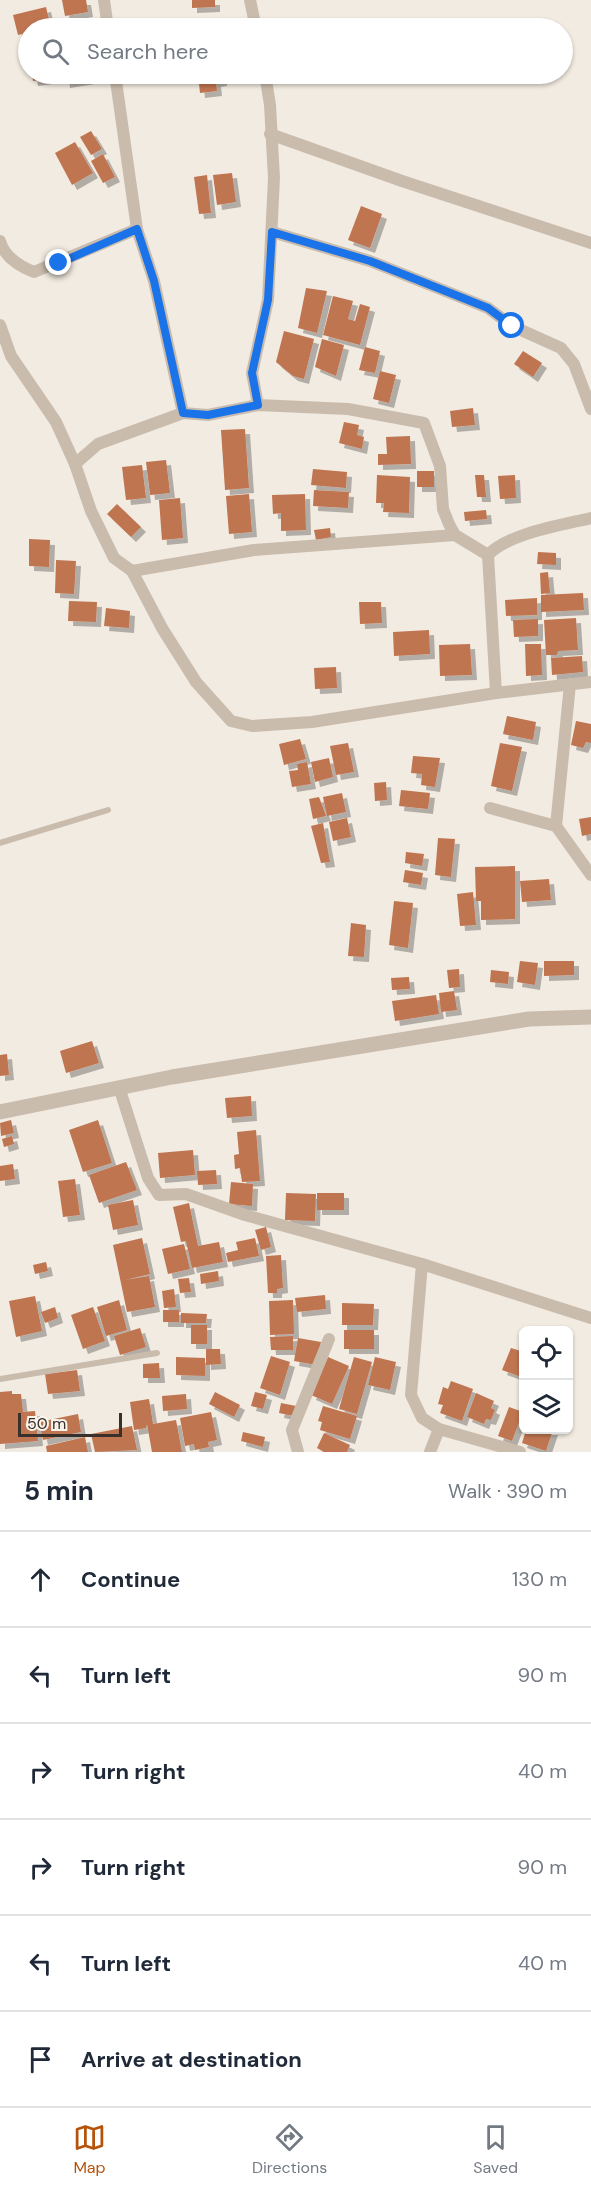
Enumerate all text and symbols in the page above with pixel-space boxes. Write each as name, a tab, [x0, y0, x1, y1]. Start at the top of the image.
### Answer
search box	[18, 18, 573, 84]
icon: search	[39, 35, 72, 68]
text: Search here	[87, 37, 208, 66]
route end	[45, 249, 71, 275]
route start	[498, 312, 524, 338]
map controls	[519, 1326, 573, 1434]
button: locate	[519, 1326, 573, 1380]
button: layers	[519, 1380, 573, 1434]
scale bar	[18, 1410, 122, 1438]
text: 50 m	[27, 1413, 66, 1434]
text: 5 min	[24, 1474, 94, 1508]
text: Walk · 390 m	[448, 1478, 567, 1504]
icon: ahead	[24, 1563, 57, 1596]
text: Continue	[81, 1565, 180, 1594]
text: 130 m	[512, 1566, 567, 1592]
icon: left	[24, 1659, 57, 1692]
text: Turn left	[81, 1661, 171, 1690]
text: 90 m	[518, 1662, 567, 1688]
icon: right	[24, 1755, 57, 1788]
text: Turn right	[81, 1757, 186, 1786]
text: 40 m	[518, 1758, 567, 1784]
icon: right	[24, 1851, 57, 1884]
text: Turn right	[81, 1853, 186, 1882]
text: 90 m	[518, 1854, 567, 1880]
icon: left	[24, 1947, 57, 1980]
text: Turn left	[81, 1949, 171, 1978]
text: 40 m	[518, 1950, 567, 1976]
icon: arrive	[24, 2043, 57, 2076]
text: Arrive at destination	[81, 2045, 302, 2074]
tab: Map	[73, 2121, 106, 2178]
tab: Directions	[252, 2121, 327, 2178]
tab: Saved	[473, 2121, 518, 2178]

